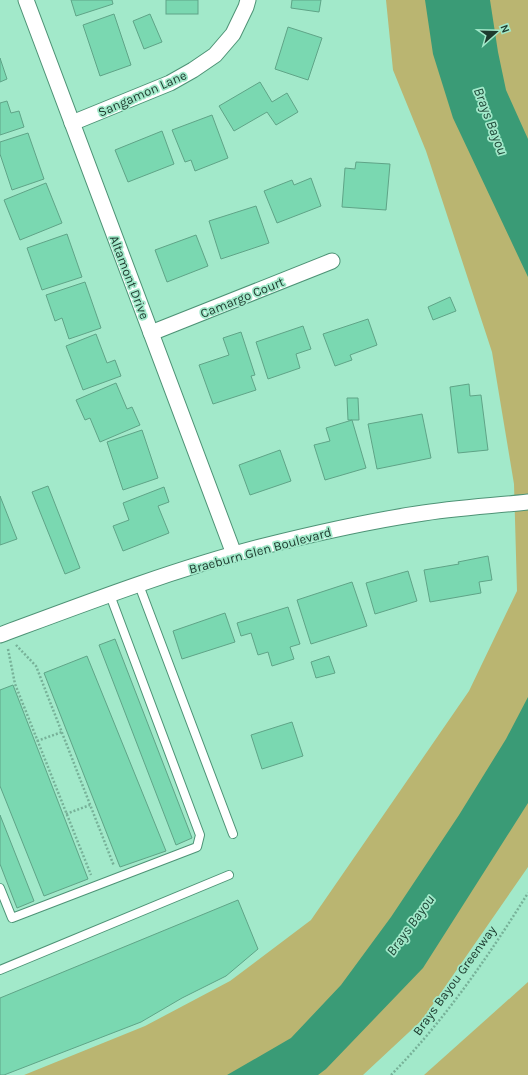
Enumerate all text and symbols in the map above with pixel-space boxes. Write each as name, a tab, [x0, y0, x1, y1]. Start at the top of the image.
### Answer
north arrow	[476, 12, 516, 52]
text: N	[497, 23, 512, 35]
street label: Sangamon Lane	[96, 67, 189, 120]
water label: Brays Bayou	[470, 85, 511, 157]
street label: Altamont Drive	[107, 233, 153, 322]
street label: Camargo Court	[198, 274, 286, 321]
street label: Braeburn Glen Boulevard	[187, 524, 333, 577]
water label: Brays Bayou	[383, 892, 438, 959]
street label: Brays Bayou Greenway	[409, 922, 499, 1038]

